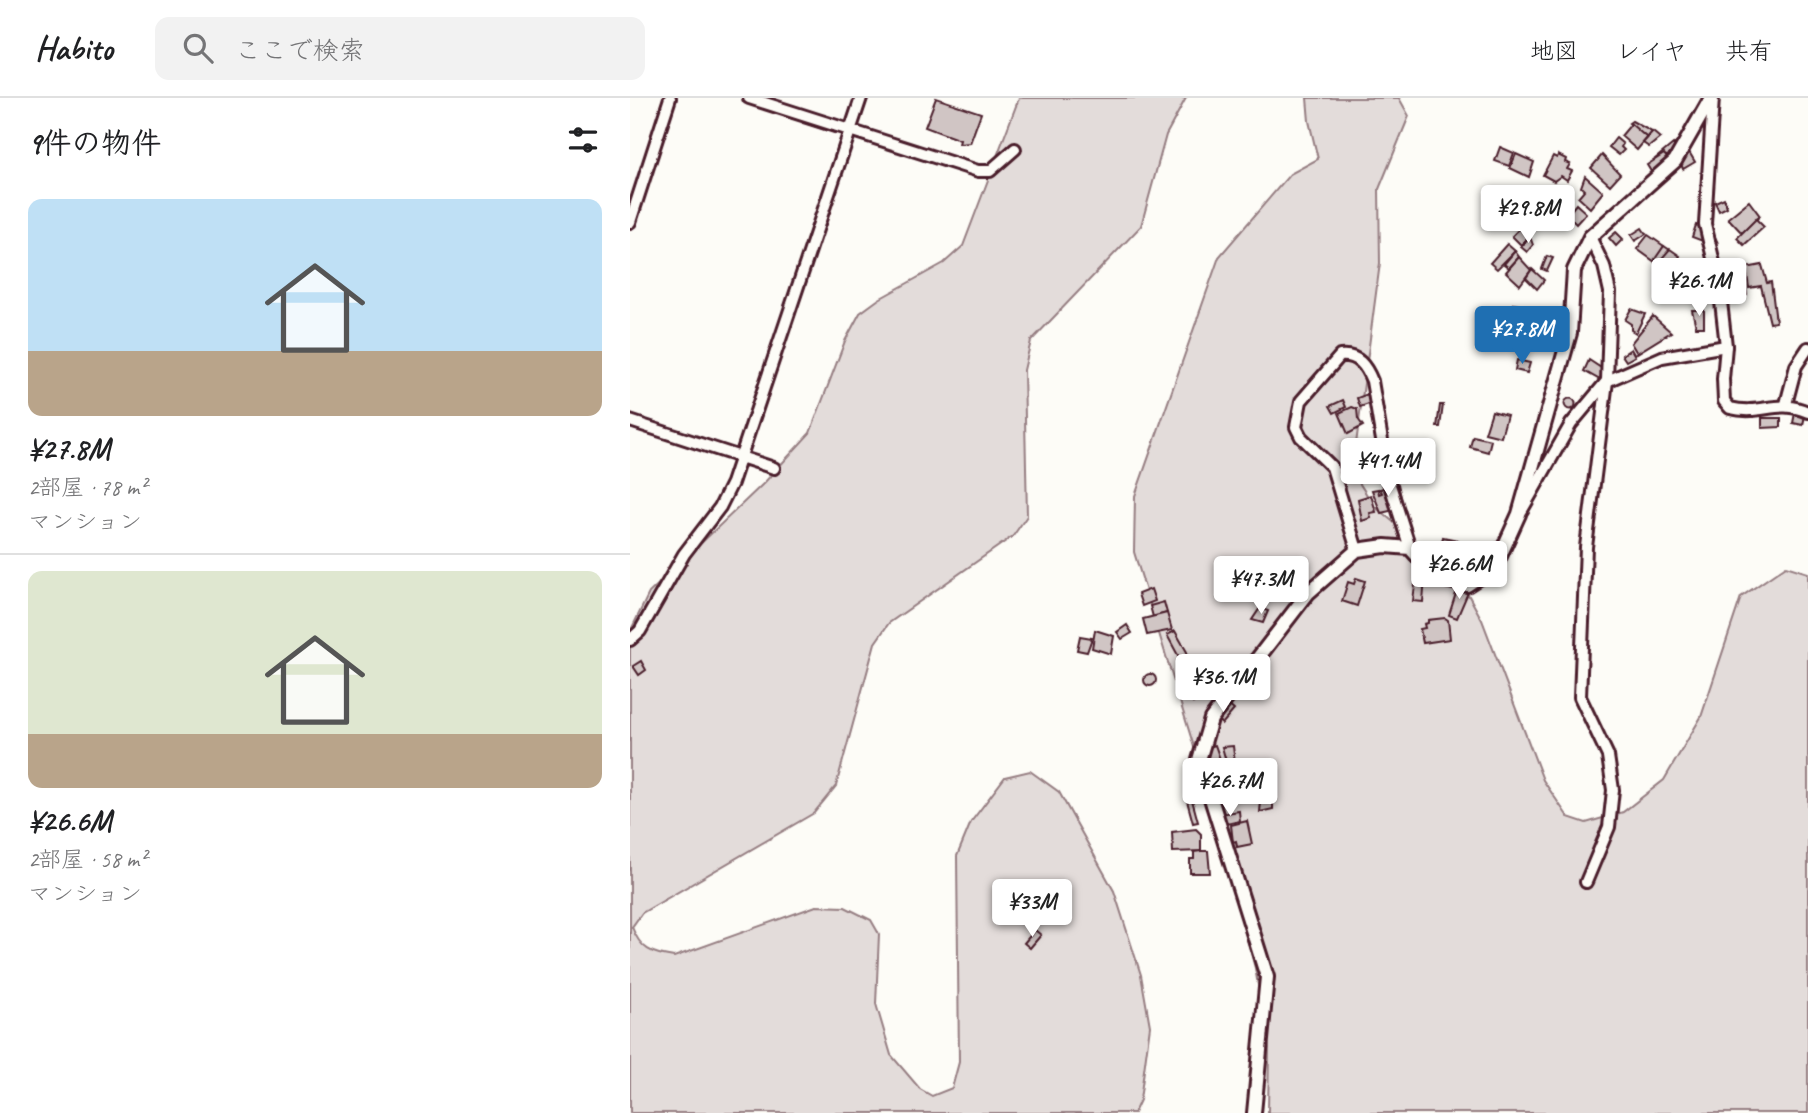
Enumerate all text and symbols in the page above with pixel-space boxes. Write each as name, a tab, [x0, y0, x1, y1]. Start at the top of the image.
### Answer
search box	[155, 17, 645, 80]
text: Habito	[35, 27, 113, 69]
icon: search	[179, 29, 217, 67]
text: ここで検索	[235, 34, 365, 67]
text: 地図	[1530, 36, 1578, 66]
text: レイヤ	[1616, 36, 1687, 66]
text: 共有	[1725, 36, 1773, 66]
icon: filters	[564, 121, 602, 159]
text: 9件の物件	[28, 124, 161, 162]
pin: ¥29.8M	[1471, 186, 1585, 245]
text: ¥29.8M	[1497, 193, 1559, 222]
icon: home	[252, 245, 378, 371]
pin: ¥26.1M	[1642, 258, 1756, 318]
text: ¥26.1M	[1667, 266, 1731, 295]
pin: ¥27.8M	[1465, 306, 1579, 366]
text: ¥27.8M	[1491, 314, 1553, 343]
text: ¥27.8M	[28, 430, 110, 468]
pin: ¥41.4M	[1331, 438, 1445, 498]
text: ¥41.4M	[1357, 446, 1419, 475]
text: 2部屋 · 78 m²	[28, 473, 146, 502]
text: マンション	[28, 507, 142, 536]
pin: ¥26.6M	[1402, 542, 1516, 601]
text: ¥26.6M	[1427, 549, 1491, 578]
pin: ¥47.3M	[1204, 556, 1318, 616]
text: ¥47.3M	[1230, 564, 1292, 593]
icon: home	[252, 617, 378, 743]
pin: ¥36.1M	[1166, 654, 1280, 714]
text: ¥36.1M	[1191, 662, 1255, 691]
pin: ¥26.7M	[1173, 758, 1287, 818]
text: ¥26.7M	[1198, 766, 1262, 795]
text: ¥26.6M	[28, 802, 111, 840]
text: 2部屋 · 58 m²	[28, 845, 146, 874]
text: マンション	[28, 879, 142, 908]
pin: ¥33M	[991, 880, 1073, 939]
text: ¥33M	[1008, 887, 1056, 916]

